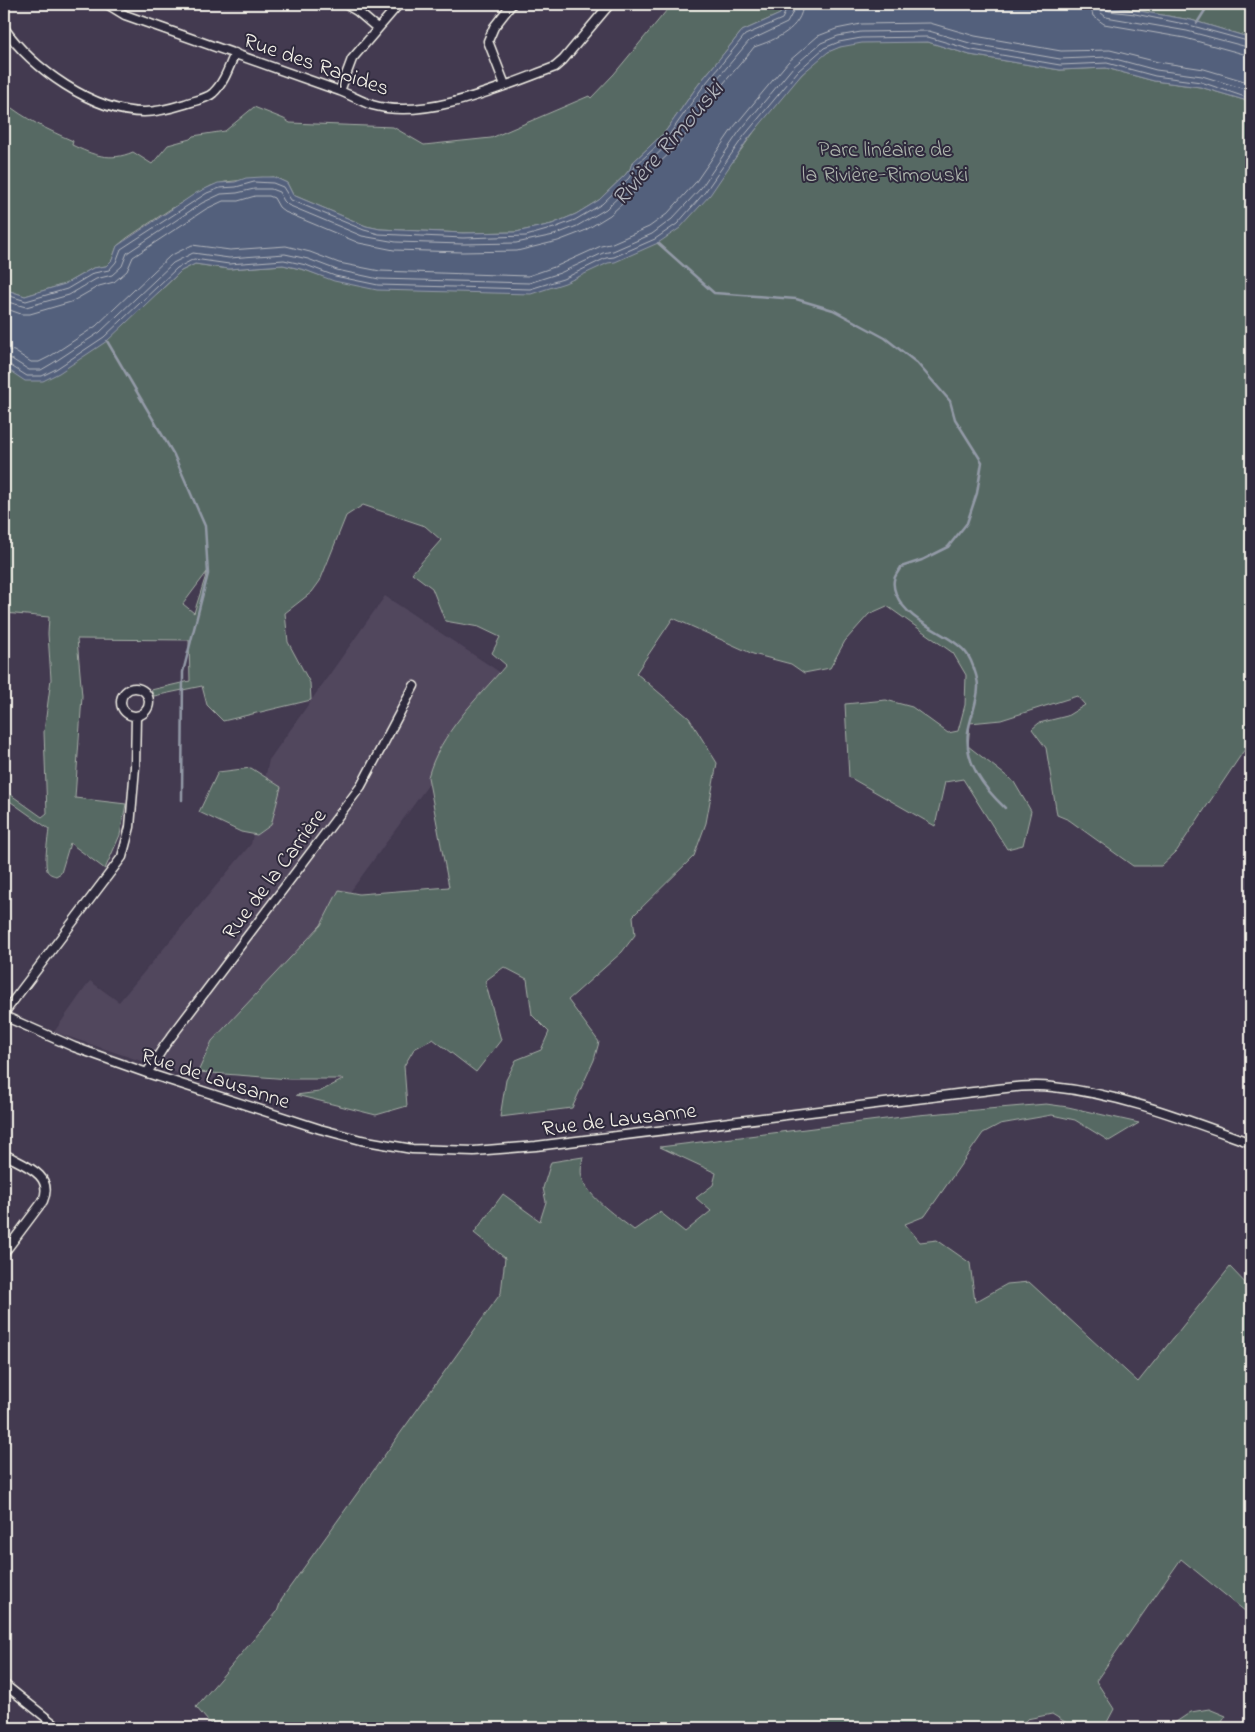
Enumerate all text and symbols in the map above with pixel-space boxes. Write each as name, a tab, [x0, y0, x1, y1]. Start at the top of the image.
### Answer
street label: Rue des Rapides	[239, 26, 393, 106]
water label: Rivière Rimouski	[605, 72, 735, 215]
park label: Parc linéaire de la Rivière-Rimouski	[802, 135, 968, 192]
street label: Rue de la Carrière	[215, 802, 335, 947]
street label: Rue de Lausanne	[136, 1041, 294, 1119]
street label: Rue de Lausanne	[541, 1096, 698, 1146]

